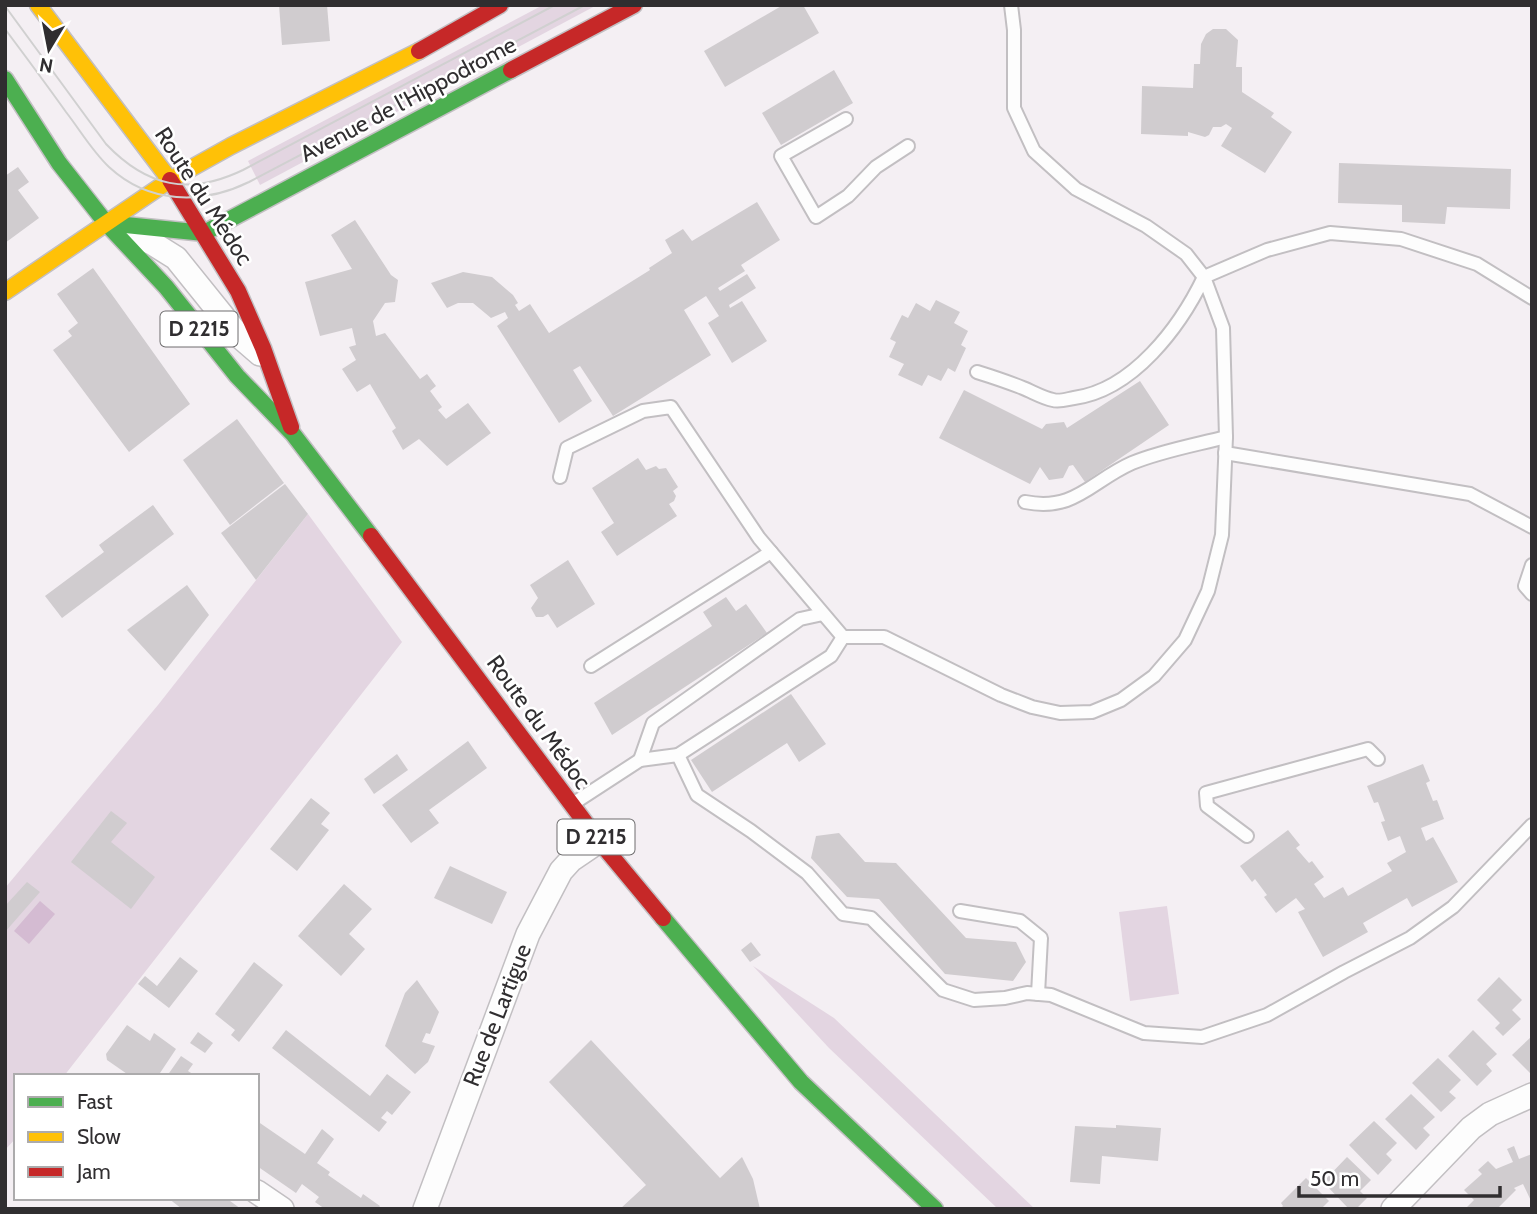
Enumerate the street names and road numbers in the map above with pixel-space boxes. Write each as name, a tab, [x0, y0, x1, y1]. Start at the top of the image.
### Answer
street label: Avenue de l'Hippodrome	[295, 30, 521, 168]
street label: Route du Médoc	[149, 122, 259, 270]
road number: D 2215	[160, 312, 238, 346]
street label: Route du Médoc	[481, 650, 597, 794]
road number: D 2215	[558, 820, 634, 854]
street label: Rue de Lartigue	[457, 940, 537, 1090]

